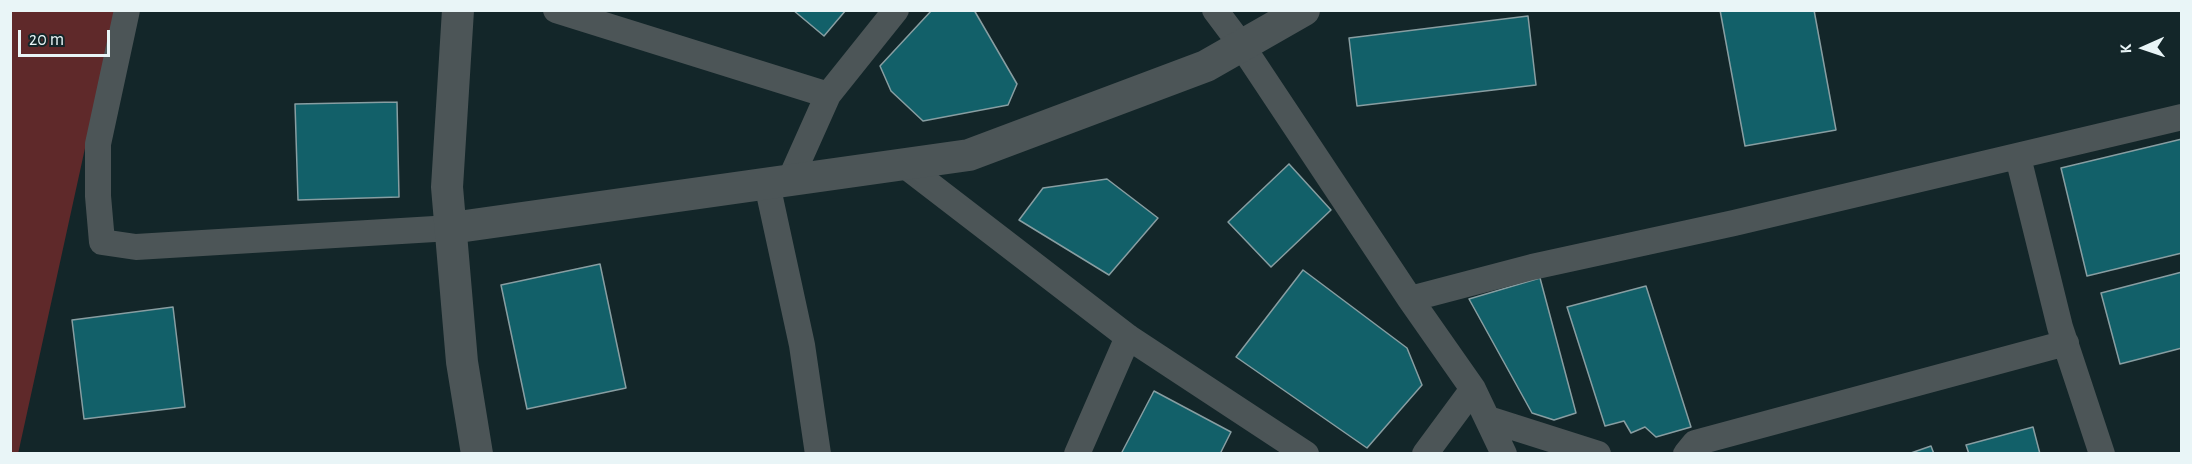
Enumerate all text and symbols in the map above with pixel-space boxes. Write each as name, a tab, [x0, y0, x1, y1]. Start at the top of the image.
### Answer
scale bar	[21, 18, 112, 56]
north arrow	[2114, 18, 2174, 78]
text: 20 m	[29, 31, 64, 49]
text: K	[2118, 44, 2134, 54]

